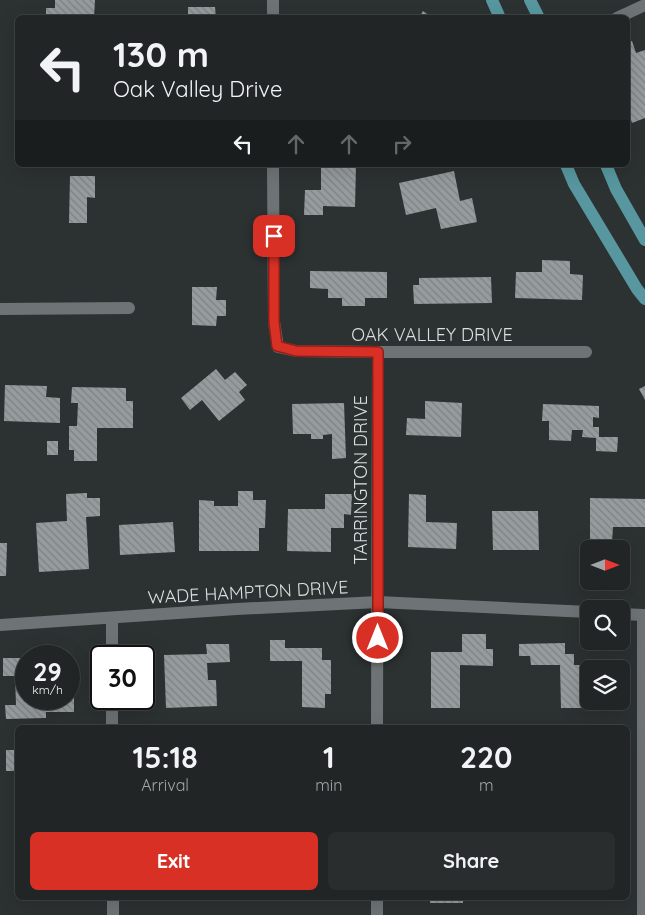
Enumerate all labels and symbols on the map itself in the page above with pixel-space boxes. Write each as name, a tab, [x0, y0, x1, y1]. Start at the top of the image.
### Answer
pin	[253, 215, 295, 257]
street label: OAK VALLEY DRIVE	[351, 323, 513, 346]
street label: TARRINGTON DRIVE	[349, 395, 372, 565]
north arrow	[580, 540, 630, 590]
street label: WADE HAMPTON DRIVE	[147, 575, 349, 609]
position arrow	[351, 611, 403, 663]
speed limit sign: 30	[90, 645, 155, 710]

